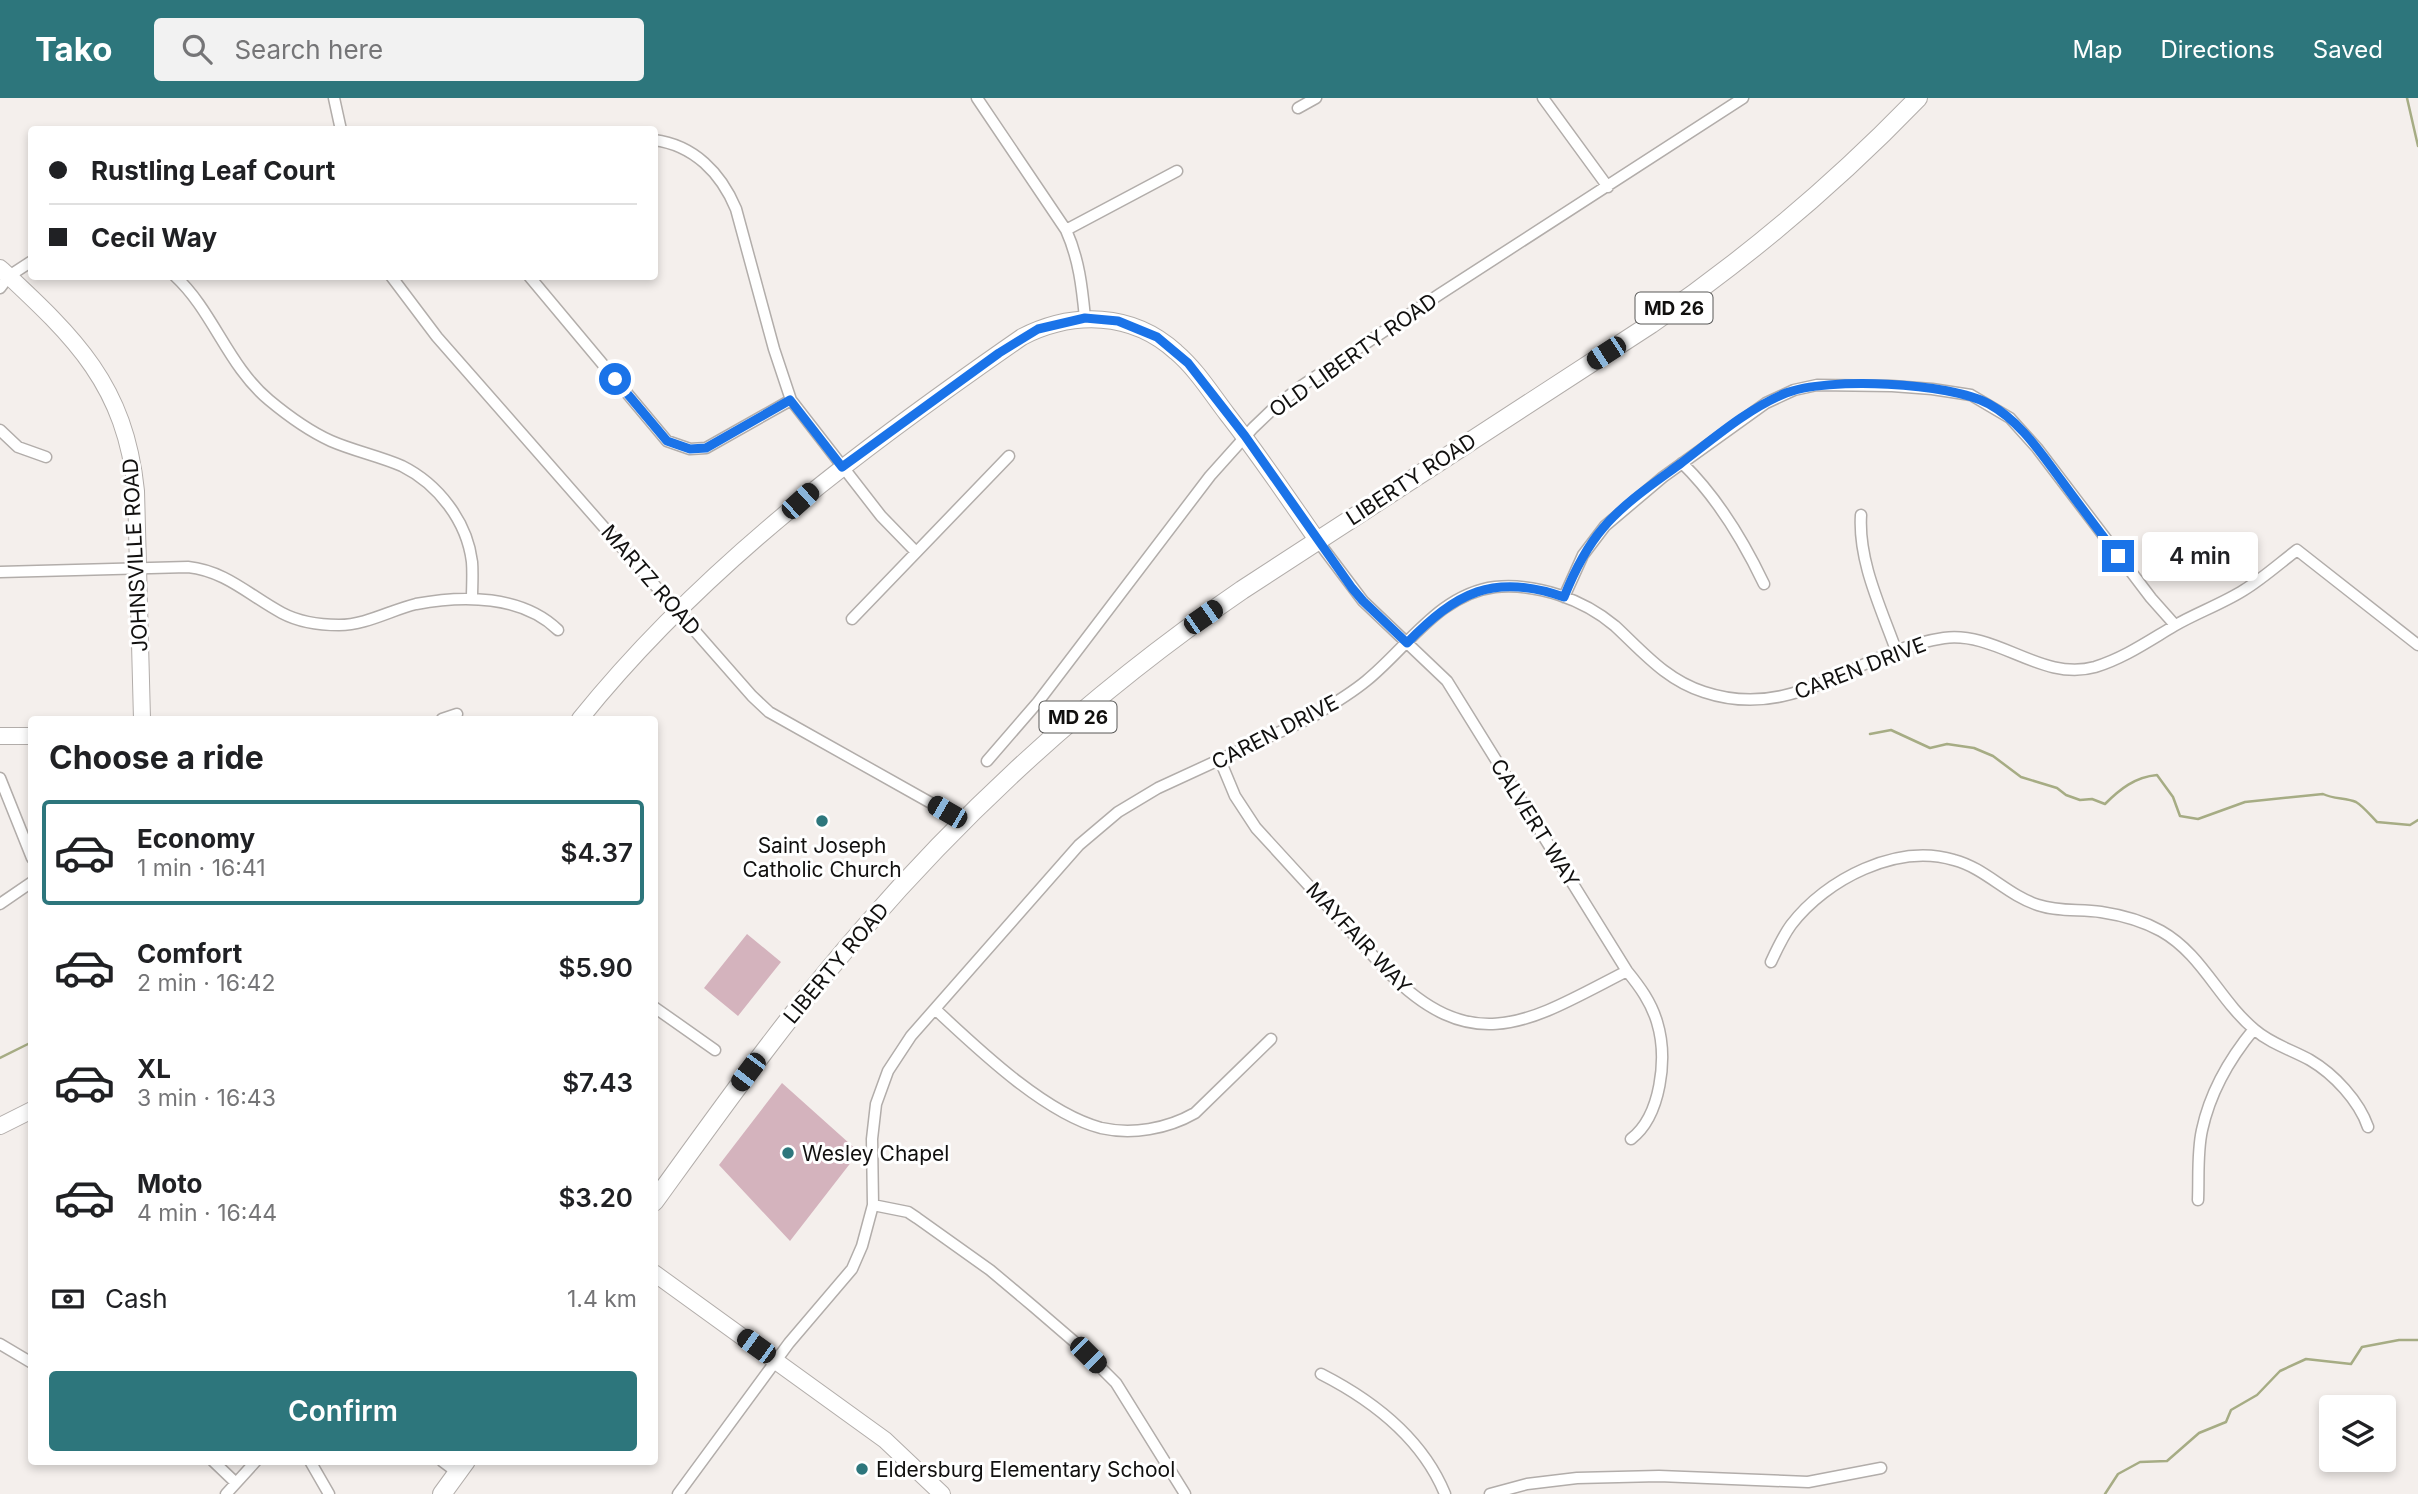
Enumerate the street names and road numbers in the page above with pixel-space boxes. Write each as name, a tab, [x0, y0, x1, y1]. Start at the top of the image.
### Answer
street label: OLD LIBERTY ROAD	[1264, 288, 1442, 422]
road number: MD 26	[1636, 292, 1712, 324]
street label: LIBERTY ROAD	[1341, 428, 1481, 530]
street label: JOHNSVILLE ROAD	[117, 458, 153, 652]
street label: MARTZ ROAD	[596, 520, 706, 640]
street label: CAREN DRIVE	[1791, 631, 1929, 705]
street label: CAREN DRIVE	[1208, 689, 1342, 775]
road number: MD 26	[1040, 702, 1116, 732]
street label: CALVERT WAY	[1486, 754, 1584, 892]
street label: MAYFAIR WAY	[1301, 877, 1417, 999]
street label: LIBERTY ROAD	[778, 898, 894, 1028]

